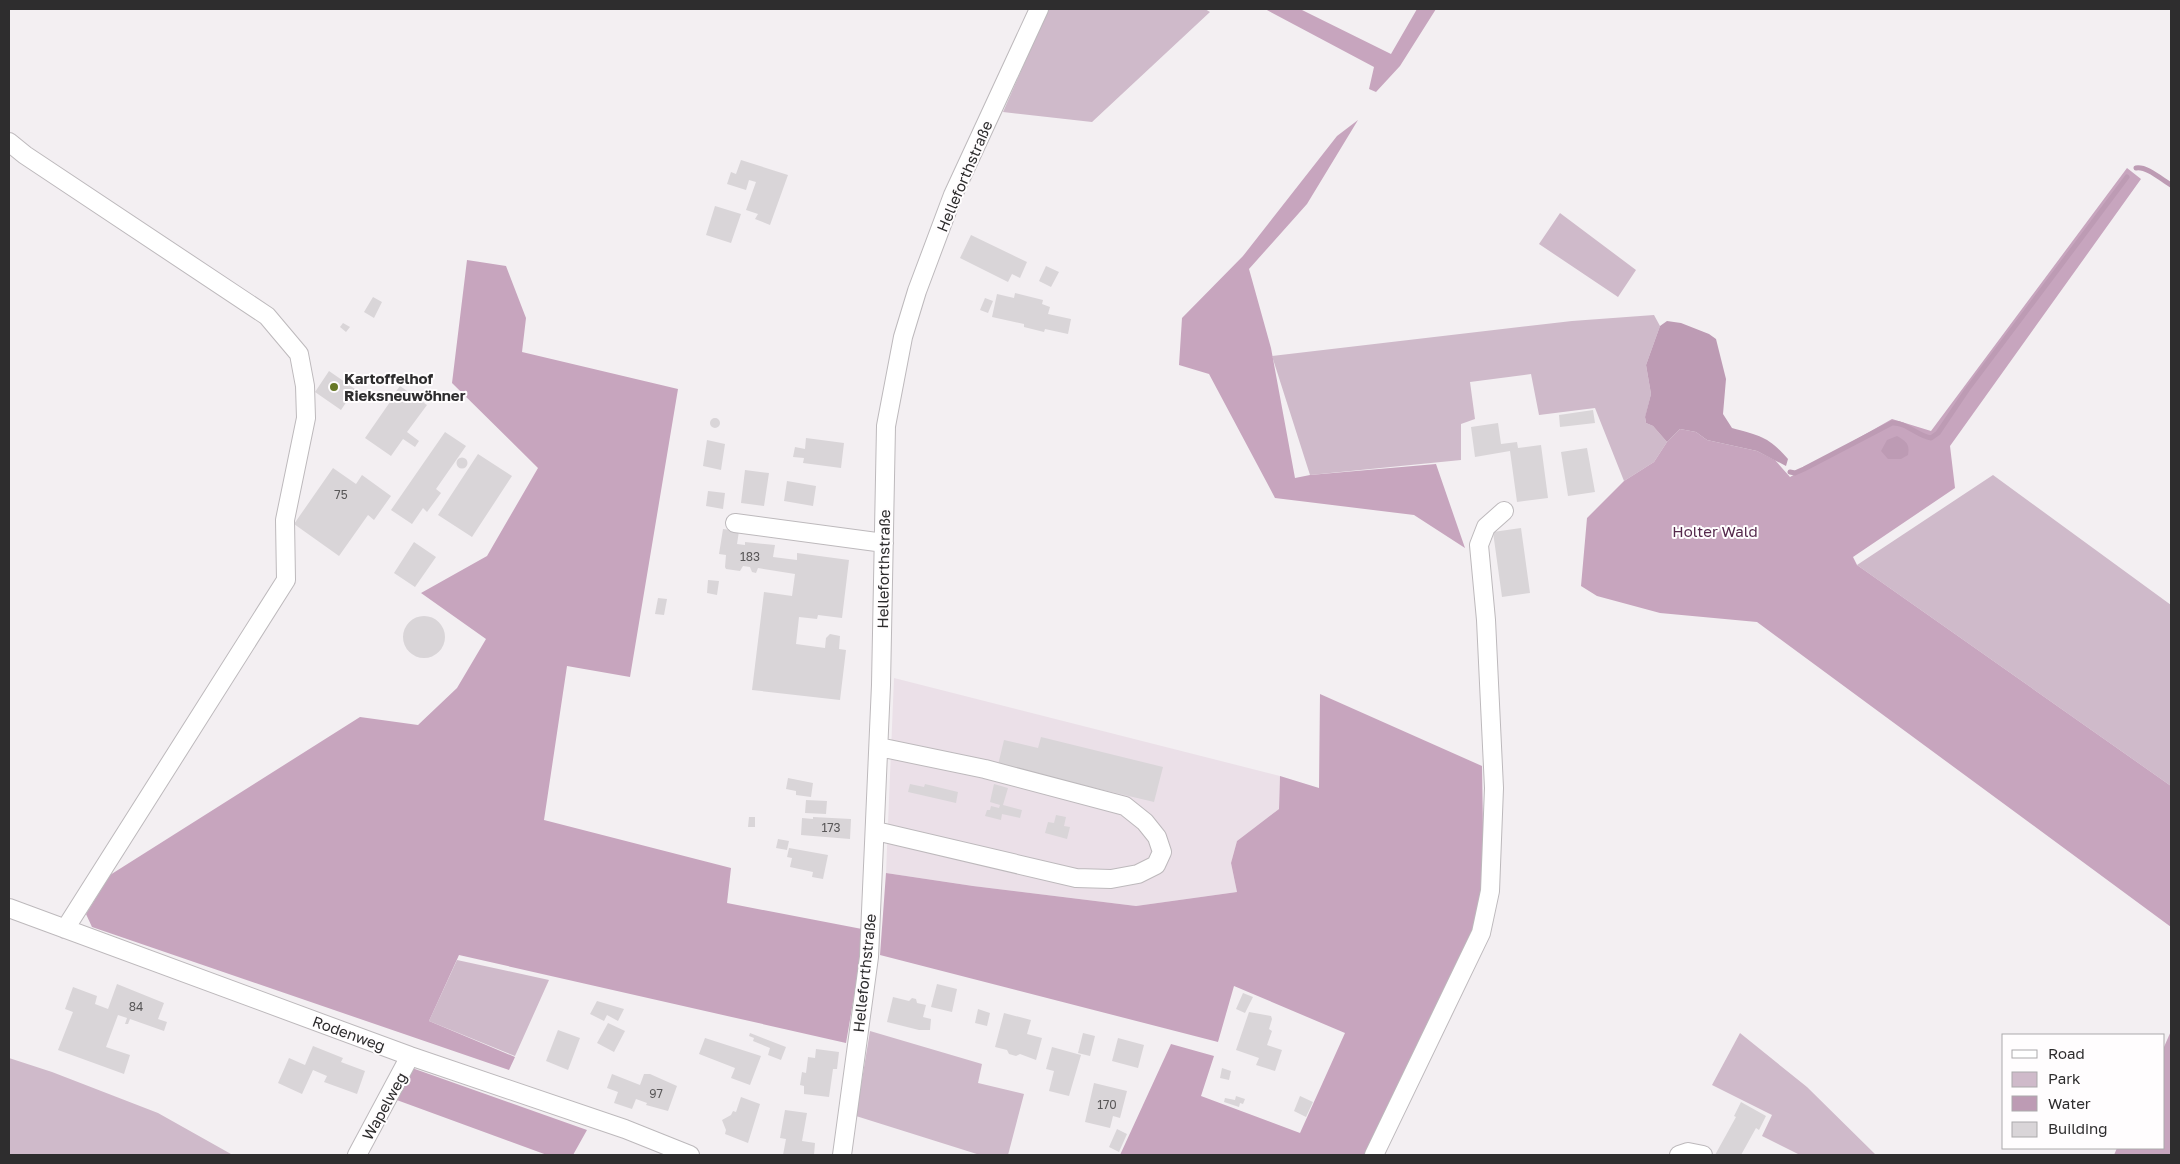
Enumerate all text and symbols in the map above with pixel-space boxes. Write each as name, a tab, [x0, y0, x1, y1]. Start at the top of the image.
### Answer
street label: Helleforthstraße	[932, 117, 996, 234]
place label: Kartoffelhof Rieksneuwöhner	[344, 369, 466, 404]
marker: Kartoffelhof Rieksneuwöhner	[328, 381, 340, 393]
house number: 75	[334, 487, 348, 502]
street label: Helleforthstraße	[873, 509, 893, 629]
park label: Holter Wald	[1672, 522, 1758, 540]
house number: 183	[740, 549, 760, 564]
house number: 173	[821, 820, 841, 835]
street label: Helleforthstraße	[849, 912, 879, 1033]
house number: 84	[129, 999, 143, 1014]
street label: Rodenweg	[310, 1012, 388, 1054]
legend	[2002, 1034, 2165, 1149]
text: Road	[2048, 1044, 2085, 1062]
street label: Wapelweg	[358, 1069, 410, 1143]
text: Park	[2048, 1069, 2081, 1087]
house number: 97	[649, 1086, 663, 1101]
text: Water	[2048, 1094, 2091, 1112]
house number: 170	[1097, 1097, 1117, 1112]
text: Building	[2048, 1119, 2108, 1137]

